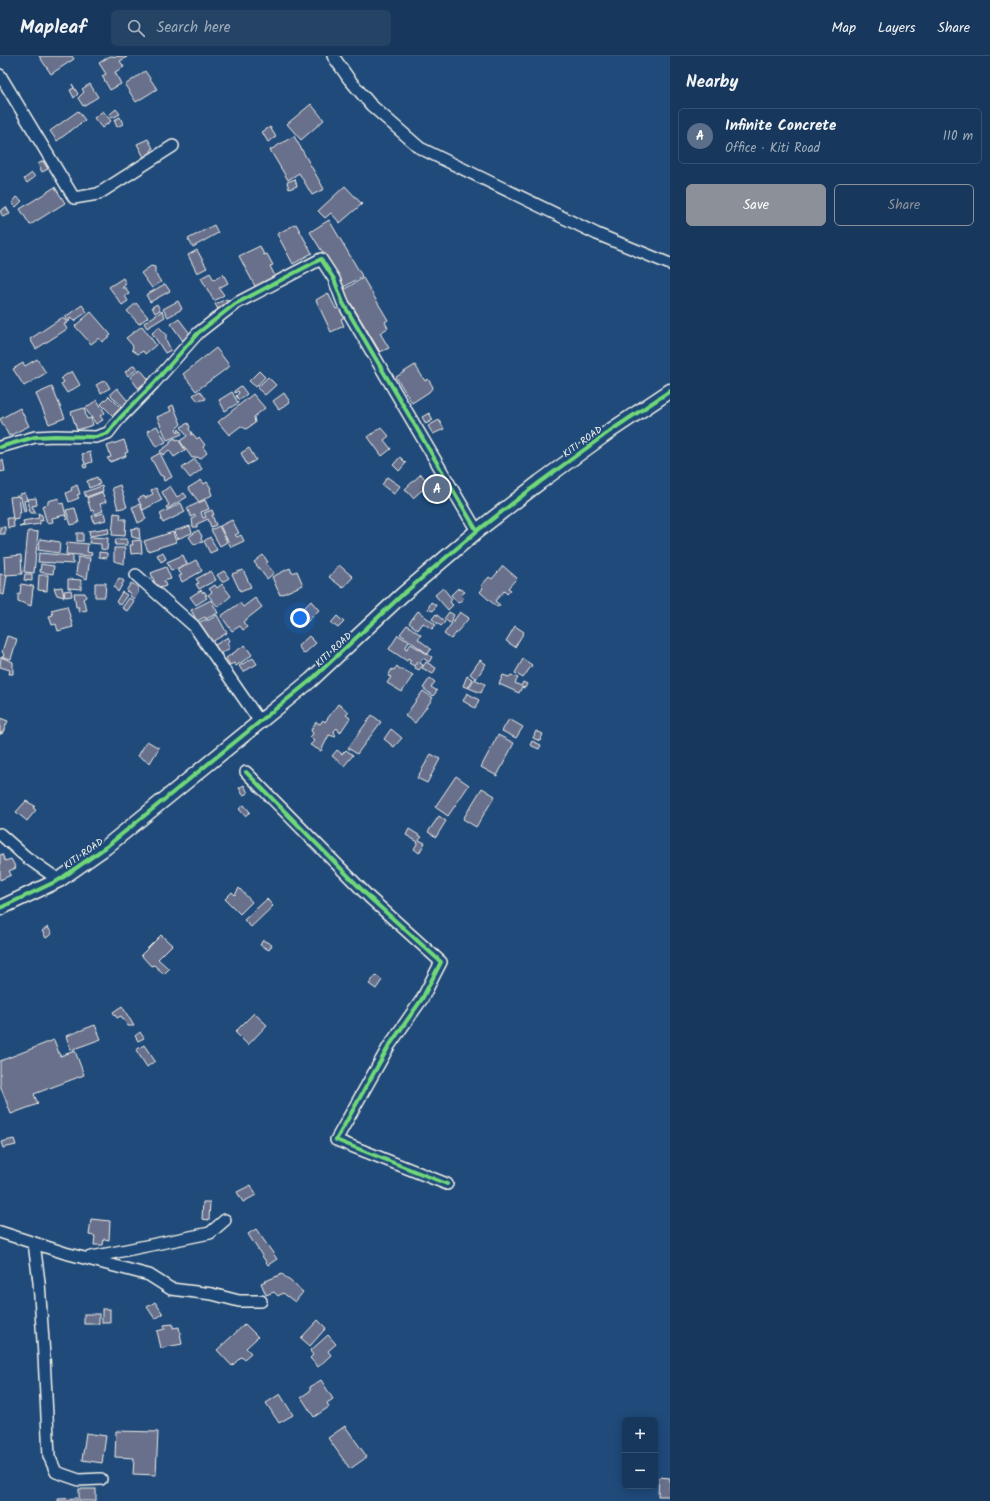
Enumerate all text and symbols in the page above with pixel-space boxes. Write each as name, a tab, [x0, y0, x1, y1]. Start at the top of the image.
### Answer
search box	[111, 10, 391, 46]
text: Mapleaf	[20, 13, 87, 43]
text: Search here	[157, 16, 231, 40]
icon: search	[125, 17, 147, 39]
text: Map	[832, 17, 856, 39]
text: Layers	[878, 17, 916, 39]
text: Share	[938, 17, 970, 39]
text: Nearby	[686, 69, 738, 96]
text: Infinite Concrete	[725, 114, 836, 138]
text: A	[696, 126, 704, 147]
text: 110 m	[943, 126, 973, 147]
text: Office · Kiti Road	[725, 138, 820, 159]
button: Save	[686, 184, 826, 226]
button: Share	[834, 184, 974, 226]
street label: KITI ROAD	[559, 422, 606, 462]
pin: A	[424, 474, 450, 504]
your location	[290, 608, 310, 628]
street label: KITI ROAD	[311, 628, 356, 671]
street label: KITI ROAD	[60, 834, 107, 874]
map controls	[622, 1417, 658, 1489]
button: +	[622, 1417, 658, 1453]
button: −	[622, 1453, 658, 1489]

